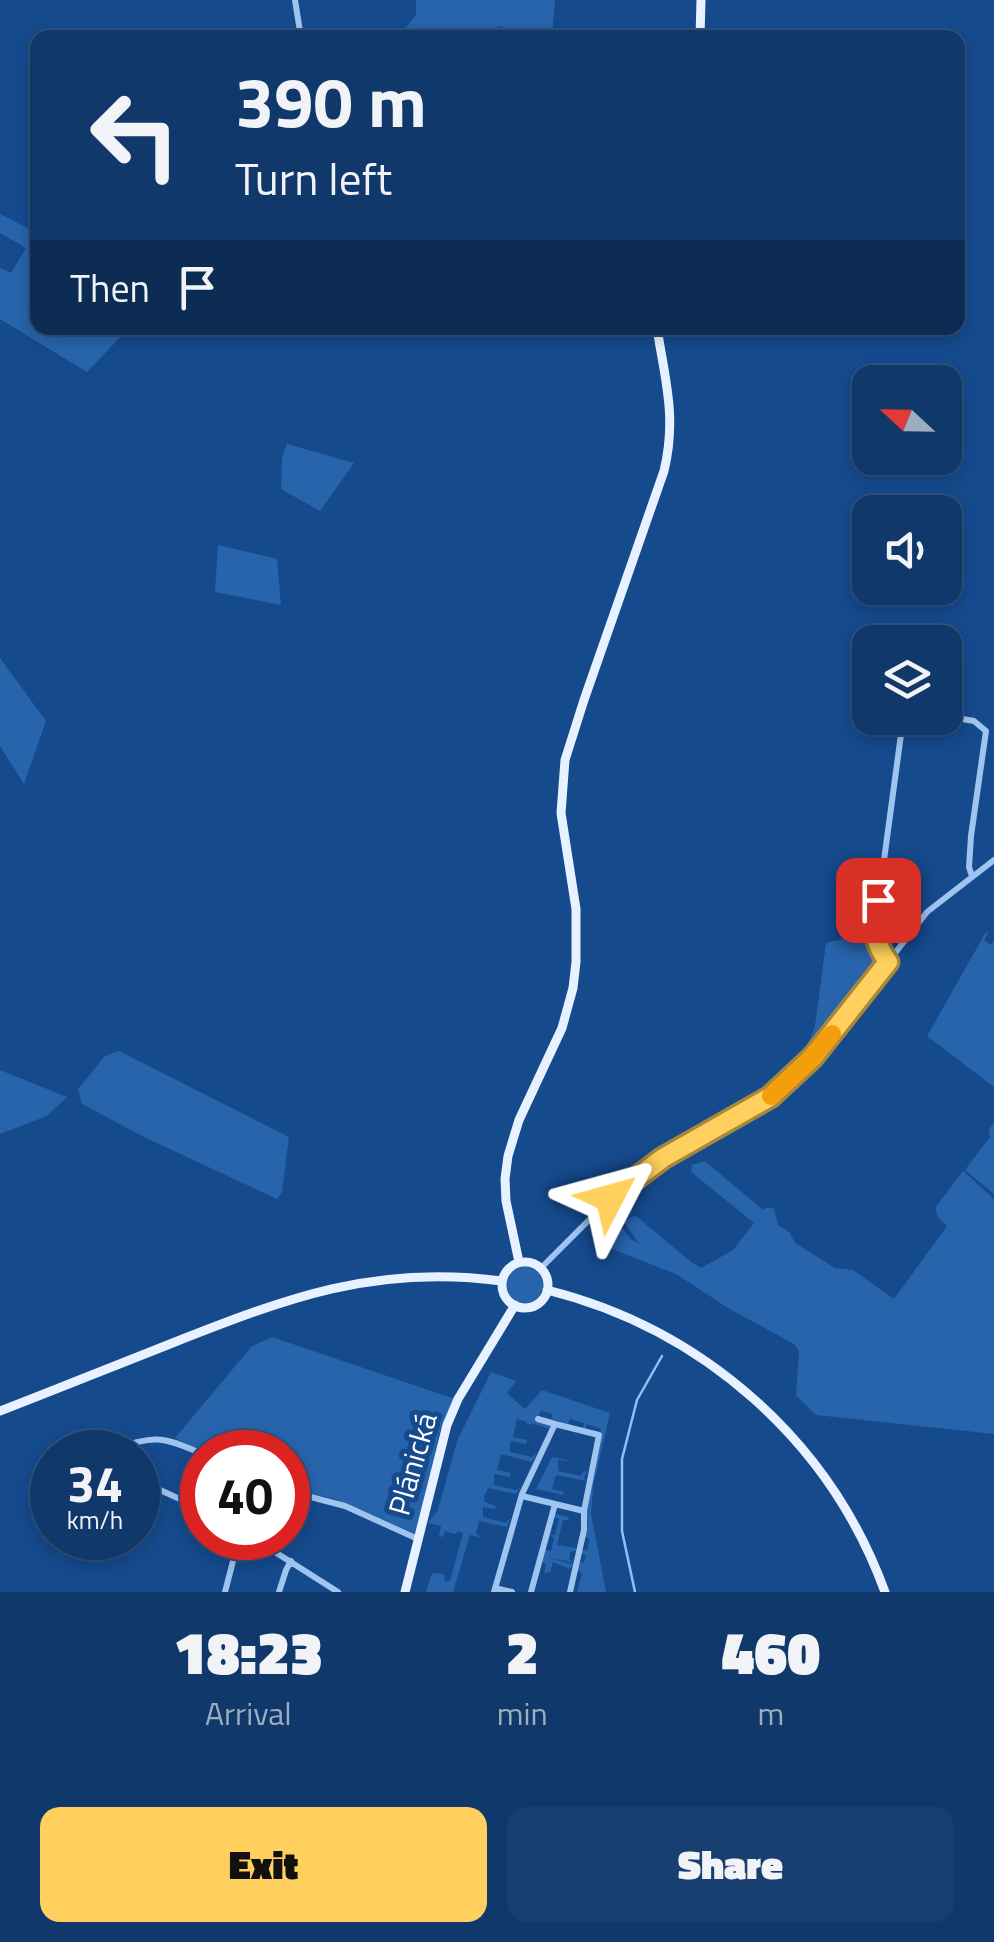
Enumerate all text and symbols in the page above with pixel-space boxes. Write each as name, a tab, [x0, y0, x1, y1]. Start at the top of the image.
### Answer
text: 390 m	[235, 48, 427, 154]
icon: left	[70, 70, 200, 200]
text: Turn left	[235, 144, 392, 212]
text: Then	[70, 259, 150, 317]
icon: arrive	[170, 260, 225, 315]
north arrow	[852, 365, 962, 475]
map controls	[852, 365, 962, 735]
button: sound	[852, 495, 962, 605]
button: layers	[852, 625, 962, 735]
pin	[836, 858, 921, 943]
icon: arrive	[851, 873, 906, 928]
position arrow	[558, 1146, 662, 1250]
street label: Plánická	[375, 1407, 449, 1520]
speed limit sign: 40	[180, 1430, 310, 1560]
text: 34	[67, 1445, 123, 1521]
text: km/h	[67, 1501, 123, 1539]
text: 18:23	[174, 1606, 323, 1697]
text: 2	[506, 1606, 539, 1697]
text: 460	[721, 1606, 820, 1697]
text: Arrival	[205, 1689, 292, 1737]
text: min	[497, 1689, 548, 1737]
text: m	[757, 1689, 784, 1737]
button: Exit	[40, 1807, 487, 1922]
button: Share	[507, 1807, 954, 1922]

